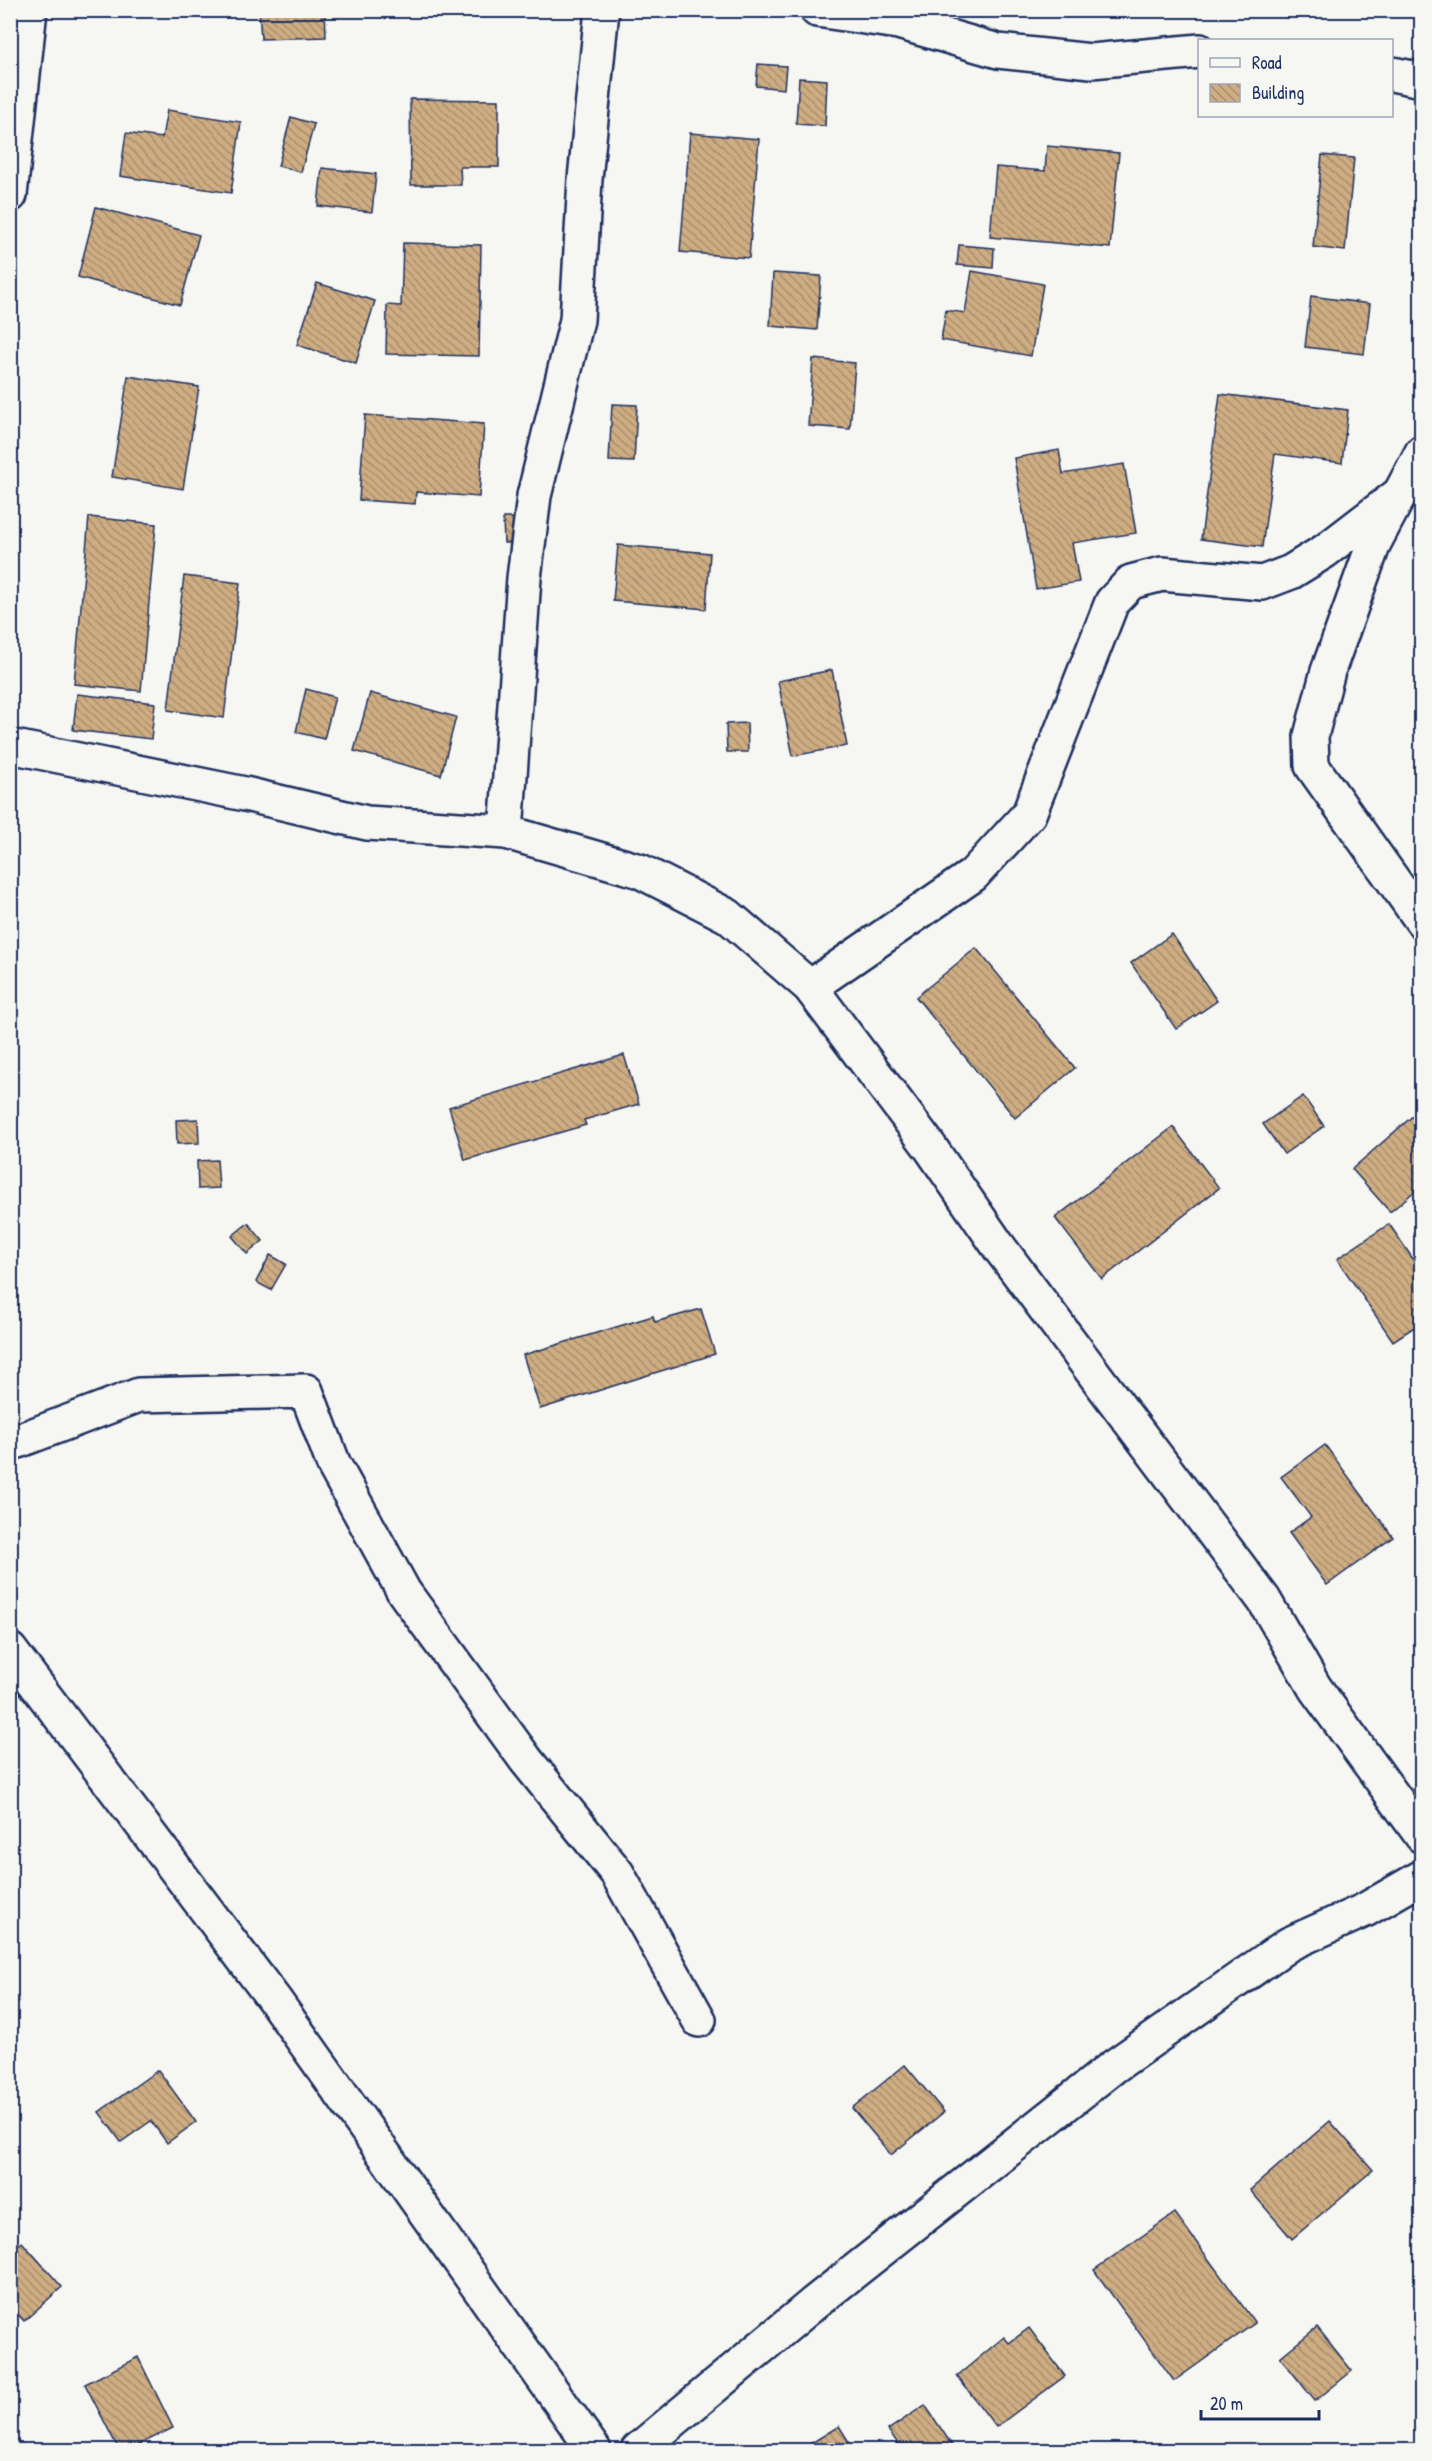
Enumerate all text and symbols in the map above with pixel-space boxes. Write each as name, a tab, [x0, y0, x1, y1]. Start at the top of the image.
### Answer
legend	[1198, 39, 1393, 117]
text: Road	[1252, 50, 1282, 75]
text: Building	[1252, 80, 1304, 105]
scale bar	[1201, 2383, 1320, 2421]
text: 20 m	[1210, 2391, 1243, 2416]

